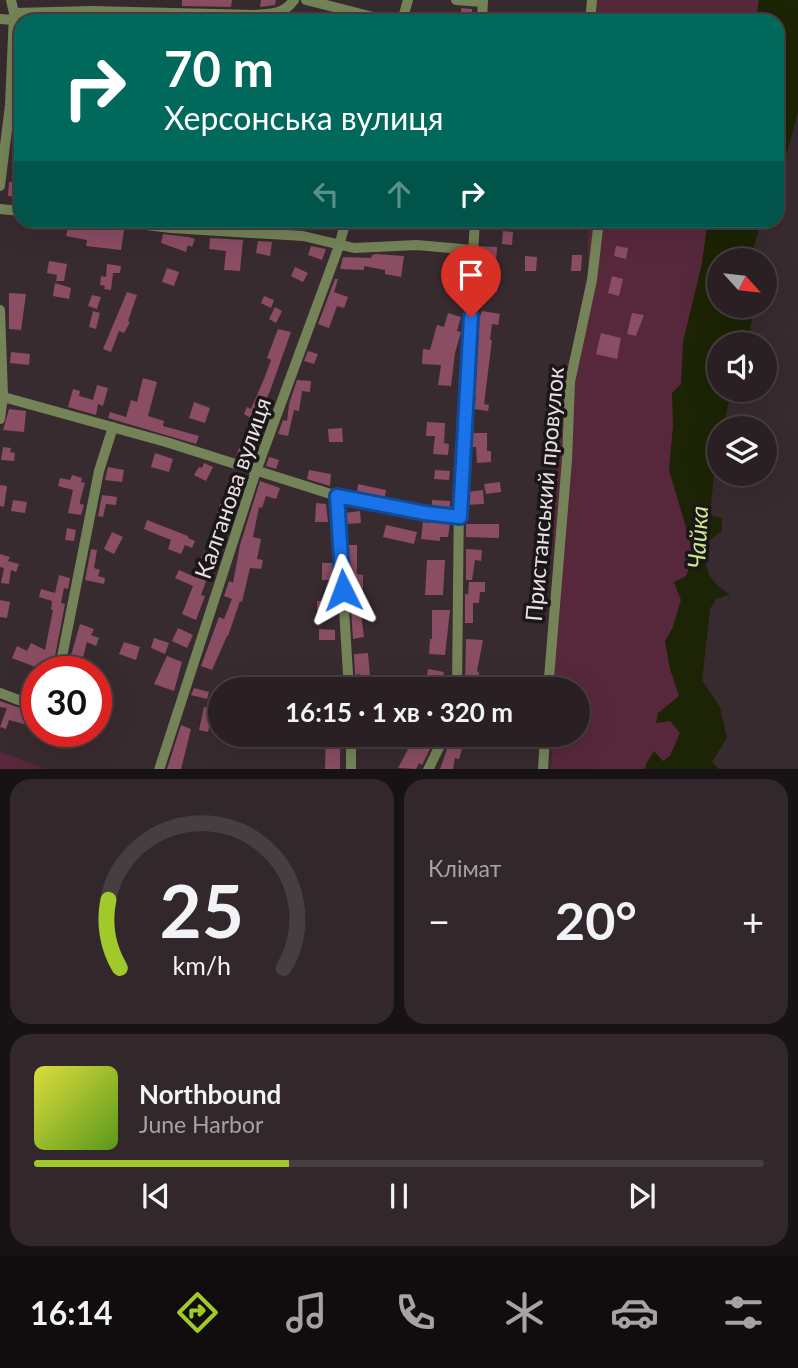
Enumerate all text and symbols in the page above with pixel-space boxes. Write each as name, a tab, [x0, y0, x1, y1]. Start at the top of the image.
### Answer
text: 70 m	[164, 39, 274, 97]
icon: right	[49, 42, 140, 133]
text: Херсонська вулиця	[164, 98, 443, 137]
icon: left	[307, 175, 345, 213]
icon: ahead	[380, 175, 418, 213]
icon: right	[453, 175, 491, 213]
pin	[441, 245, 501, 317]
north arrow	[707, 248, 777, 318]
map controls	[707, 248, 777, 486]
icon: arrive	[452, 256, 490, 294]
button: sound	[707, 332, 777, 402]
street label: Пристанський провулок	[519, 366, 569, 622]
street label: Калганова вулиця	[188, 394, 276, 582]
button: layers	[707, 416, 777, 486]
water label: Чайка	[681, 505, 713, 569]
position arrow	[306, 553, 380, 627]
speed limit sign: 30	[21, 656, 112, 747]
text: 16:15 · 1 хв · 320 m	[285, 696, 513, 728]
text: Клімат	[428, 854, 501, 882]
text: 25	[160, 866, 244, 954]
text: 20°	[555, 889, 637, 951]
text: −	[428, 898, 450, 944]
text: +	[742, 898, 764, 944]
text: km/h	[173, 949, 231, 979]
text: Northbound	[139, 1078, 281, 1110]
text: June Harbor	[139, 1110, 263, 1138]
icon: previous	[137, 1177, 175, 1215]
icon: pause	[380, 1177, 418, 1215]
icon: next	[623, 1177, 661, 1215]
icon: directions	[173, 1288, 222, 1337]
icon: music	[282, 1288, 331, 1337]
icon: phone	[391, 1288, 440, 1337]
icon: climate	[500, 1288, 549, 1337]
icon: car	[610, 1288, 659, 1337]
icon: filters	[719, 1288, 768, 1337]
text: 16:14	[30, 1293, 113, 1332]

